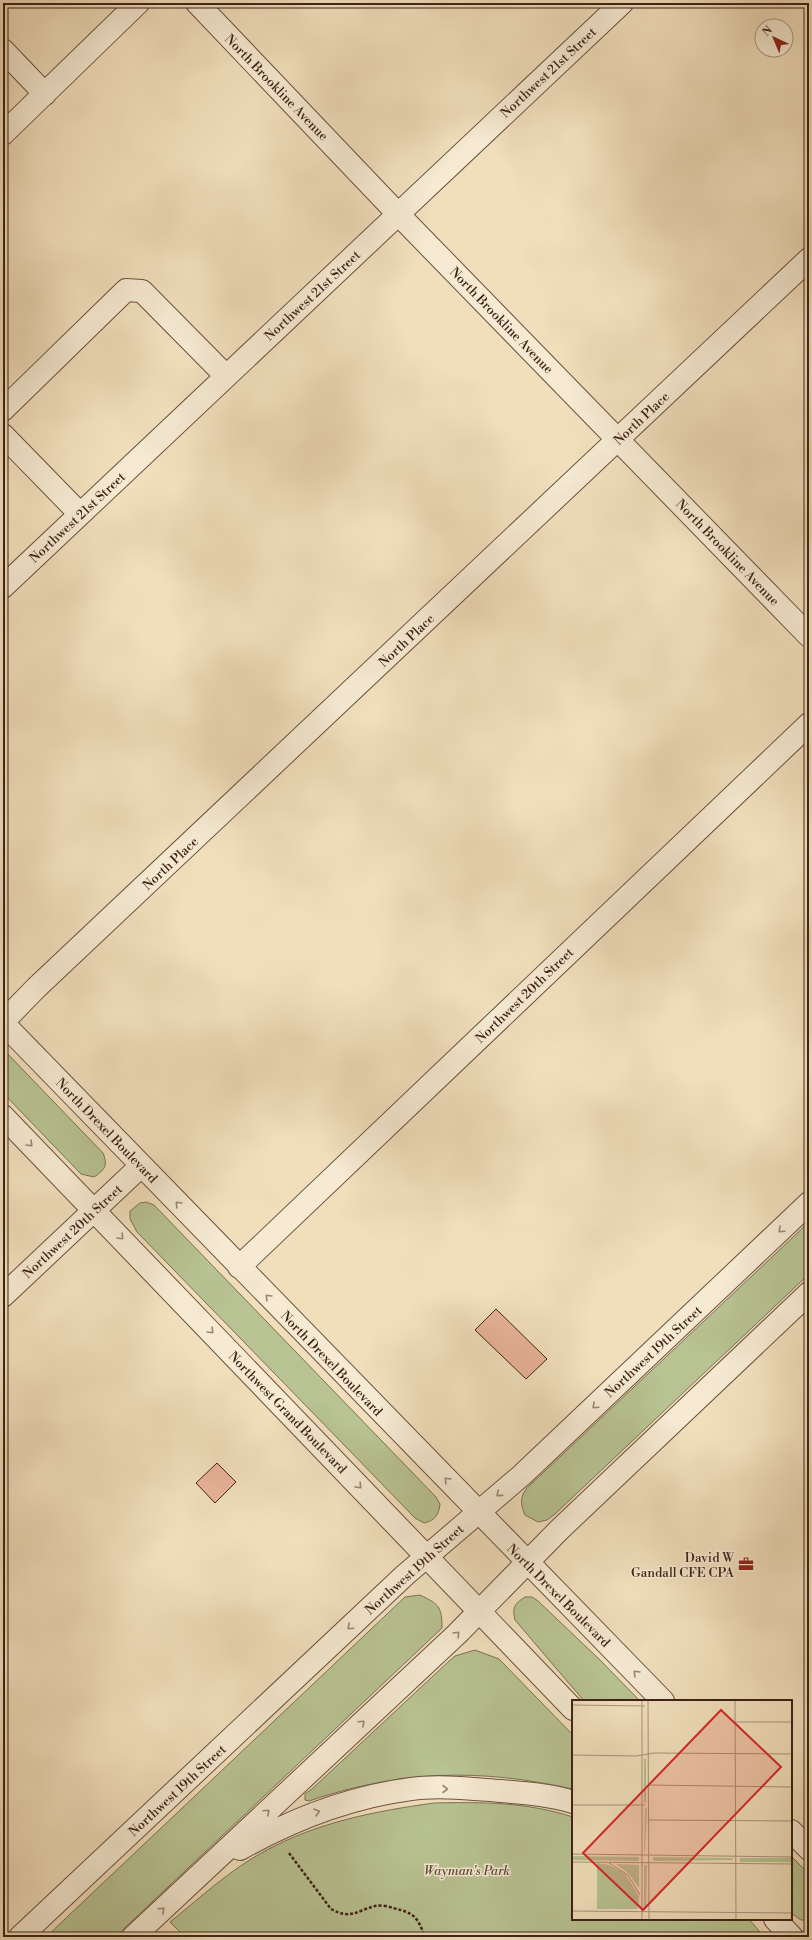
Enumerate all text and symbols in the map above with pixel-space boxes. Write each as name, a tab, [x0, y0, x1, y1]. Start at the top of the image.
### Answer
north arrow	[754, 18, 794, 58]
text: N	[760, 23, 776, 40]
street label: Northwest 21st Street	[497, 24, 600, 121]
street label: North Brookline Avenue	[221, 31, 332, 145]
street label: Northwest 21st Street	[261, 247, 364, 344]
street label: North Brookline Avenue	[446, 264, 557, 378]
street label: North Place	[610, 389, 673, 449]
street label: Northwest 21st Street	[26, 469, 129, 566]
street label: North Brookline Avenue	[672, 496, 783, 610]
street label: North Place	[375, 611, 438, 671]
street label: North Place	[139, 834, 202, 894]
street label: Northwest 20th Street	[472, 944, 577, 1047]
street label: North Drexel Boulevard	[52, 1075, 161, 1187]
one-way arrow	[25, 1139, 33, 1147]
street label: Northwest 20th Street	[20, 1181, 126, 1282]
one-way arrow	[175, 1201, 183, 1209]
one-way arrow	[778, 1225, 786, 1233]
one-way arrow	[116, 1233, 123, 1240]
one-way arrow	[265, 1294, 273, 1302]
street label: Northwest 19th Street	[602, 1302, 706, 1401]
street label: North Drexel Boulevard	[277, 1308, 386, 1420]
one-way arrow	[206, 1326, 214, 1334]
street label: Northwest Grand Boulevard	[225, 1348, 350, 1477]
one-way arrow	[592, 1401, 600, 1409]
one-way arrow	[444, 1477, 452, 1485]
one-way arrow	[354, 1481, 362, 1489]
one-way arrow	[497, 1490, 504, 1497]
street label: Northwest 19th Street	[362, 1521, 468, 1618]
street label: North Drexel Boulevard	[503, 1541, 614, 1651]
place label: David W Gandall CFE CPA	[631, 1550, 735, 1581]
office icon: David W Gandall CFE CPA	[737, 1555, 755, 1573]
one-way arrow	[347, 1622, 355, 1630]
one-way arrow	[452, 1631, 460, 1639]
one-way arrow	[633, 1670, 641, 1678]
inset map	[572, 1700, 792, 1920]
one-way arrow	[357, 1721, 365, 1728]
street label: Northwest 19th Street	[126, 1741, 230, 1840]
one-way arrow	[442, 1785, 448, 1793]
one-way arrow	[314, 1808, 321, 1817]
one-way arrow	[262, 1809, 270, 1817]
park label: Wayman's Park	[424, 1863, 510, 1879]
one-way arrow	[157, 1908, 165, 1915]

